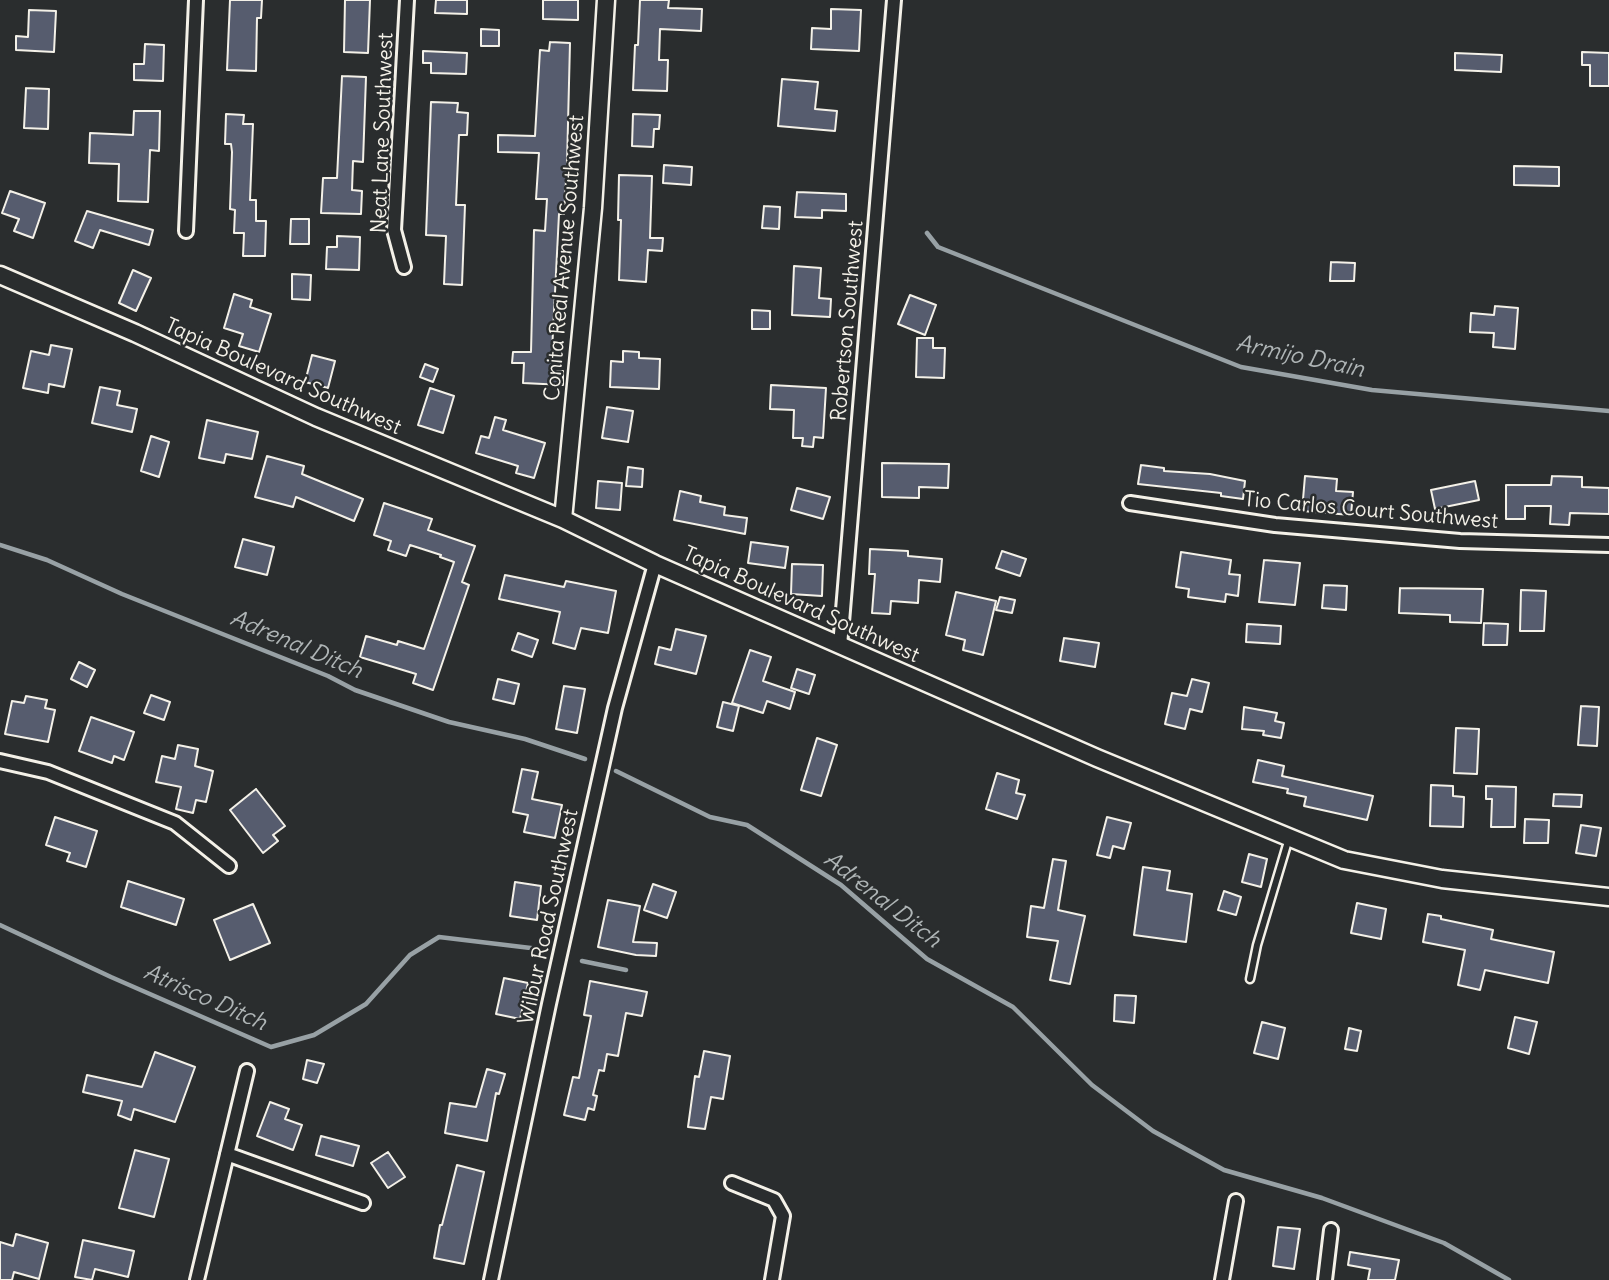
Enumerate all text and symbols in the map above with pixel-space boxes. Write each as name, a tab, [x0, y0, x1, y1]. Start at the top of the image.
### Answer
street label: Neat Lane Southwest	[367, 32, 399, 234]
street label: Conita Real Avenue Southwest	[540, 114, 590, 402]
street label: Robertson Southwest	[827, 220, 869, 422]
street label: Tapia Boulevard Southwest	[161, 313, 405, 441]
water label: Armijo Drain	[1234, 330, 1366, 384]
street label: Tio Carlos Court Southwest	[1243, 487, 1499, 535]
street label: Tapia Boulevard Southwest	[679, 541, 923, 669]
water label: Adrenal Ditch	[226, 605, 366, 685]
street label: Wilbur Road Southwest	[514, 807, 584, 1027]
water label: Adrenal Ditch	[818, 846, 946, 954]
water label: Atrisco Ditch	[139, 959, 271, 1037]

